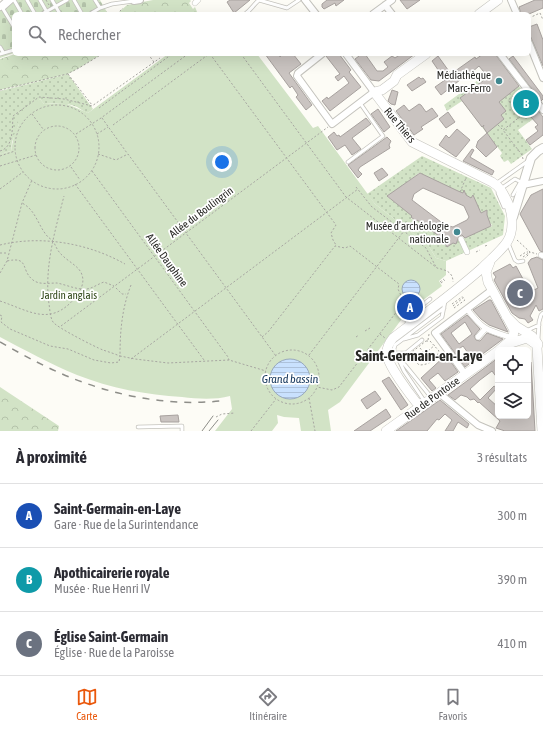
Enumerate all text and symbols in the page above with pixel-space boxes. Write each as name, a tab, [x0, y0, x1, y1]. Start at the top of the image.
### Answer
search box	[12, 12, 531, 56]
icon: search	[26, 23, 48, 45]
text: Rechercher	[58, 26, 120, 43]
place label: Médiathèque Marc-Ferro	[437, 69, 491, 94]
marker: Médiathèque Marc-Ferro	[494, 76, 504, 86]
pin: B	[513, 88, 539, 118]
street label: Rue Thiers	[382, 105, 418, 145]
your location	[212, 152, 232, 172]
street label: Allée du Boulingrin	[167, 184, 235, 240]
place label: Musée d’archéologie nationale	[366, 220, 449, 245]
marker: Musée d’archéologie nationale	[452, 227, 462, 237]
street label: Allée Dauphine	[144, 231, 190, 289]
pin: C	[507, 278, 533, 308]
park label: Jardin anglais	[41, 289, 97, 301]
pin: A	[397, 292, 423, 322]
district label: Saint-Germain-en-Laye	[356, 347, 483, 364]
map controls	[495, 347, 531, 419]
button: locate	[495, 347, 531, 383]
water label: Grand bassin	[262, 372, 318, 386]
street label: Rue de Pontoise	[402, 374, 462, 422]
button: layers	[495, 383, 531, 419]
text: À proximité	[16, 447, 87, 467]
text: 3 résultats	[477, 450, 527, 465]
text: Saint-Germain-en-Laye	[54, 500, 181, 517]
text: A	[26, 508, 32, 523]
text: 300 m	[498, 508, 527, 523]
text: Gare · Rue de la Surintendance	[54, 517, 199, 532]
text: Apothicairerie royale	[54, 564, 169, 581]
text: B	[26, 572, 32, 587]
text: 390 m	[498, 572, 527, 587]
text: Musée · Rue Henri IV	[54, 581, 150, 596]
text: Église Saint-Germain	[54, 628, 168, 645]
text: C	[26, 636, 32, 651]
text: 410 m	[498, 636, 527, 651]
text: Église · Rue de la Paroisse	[54, 645, 174, 660]
tab: Carte	[76, 686, 98, 722]
tab: Itinéraire	[249, 686, 287, 722]
tab: Favoris	[439, 686, 467, 722]

